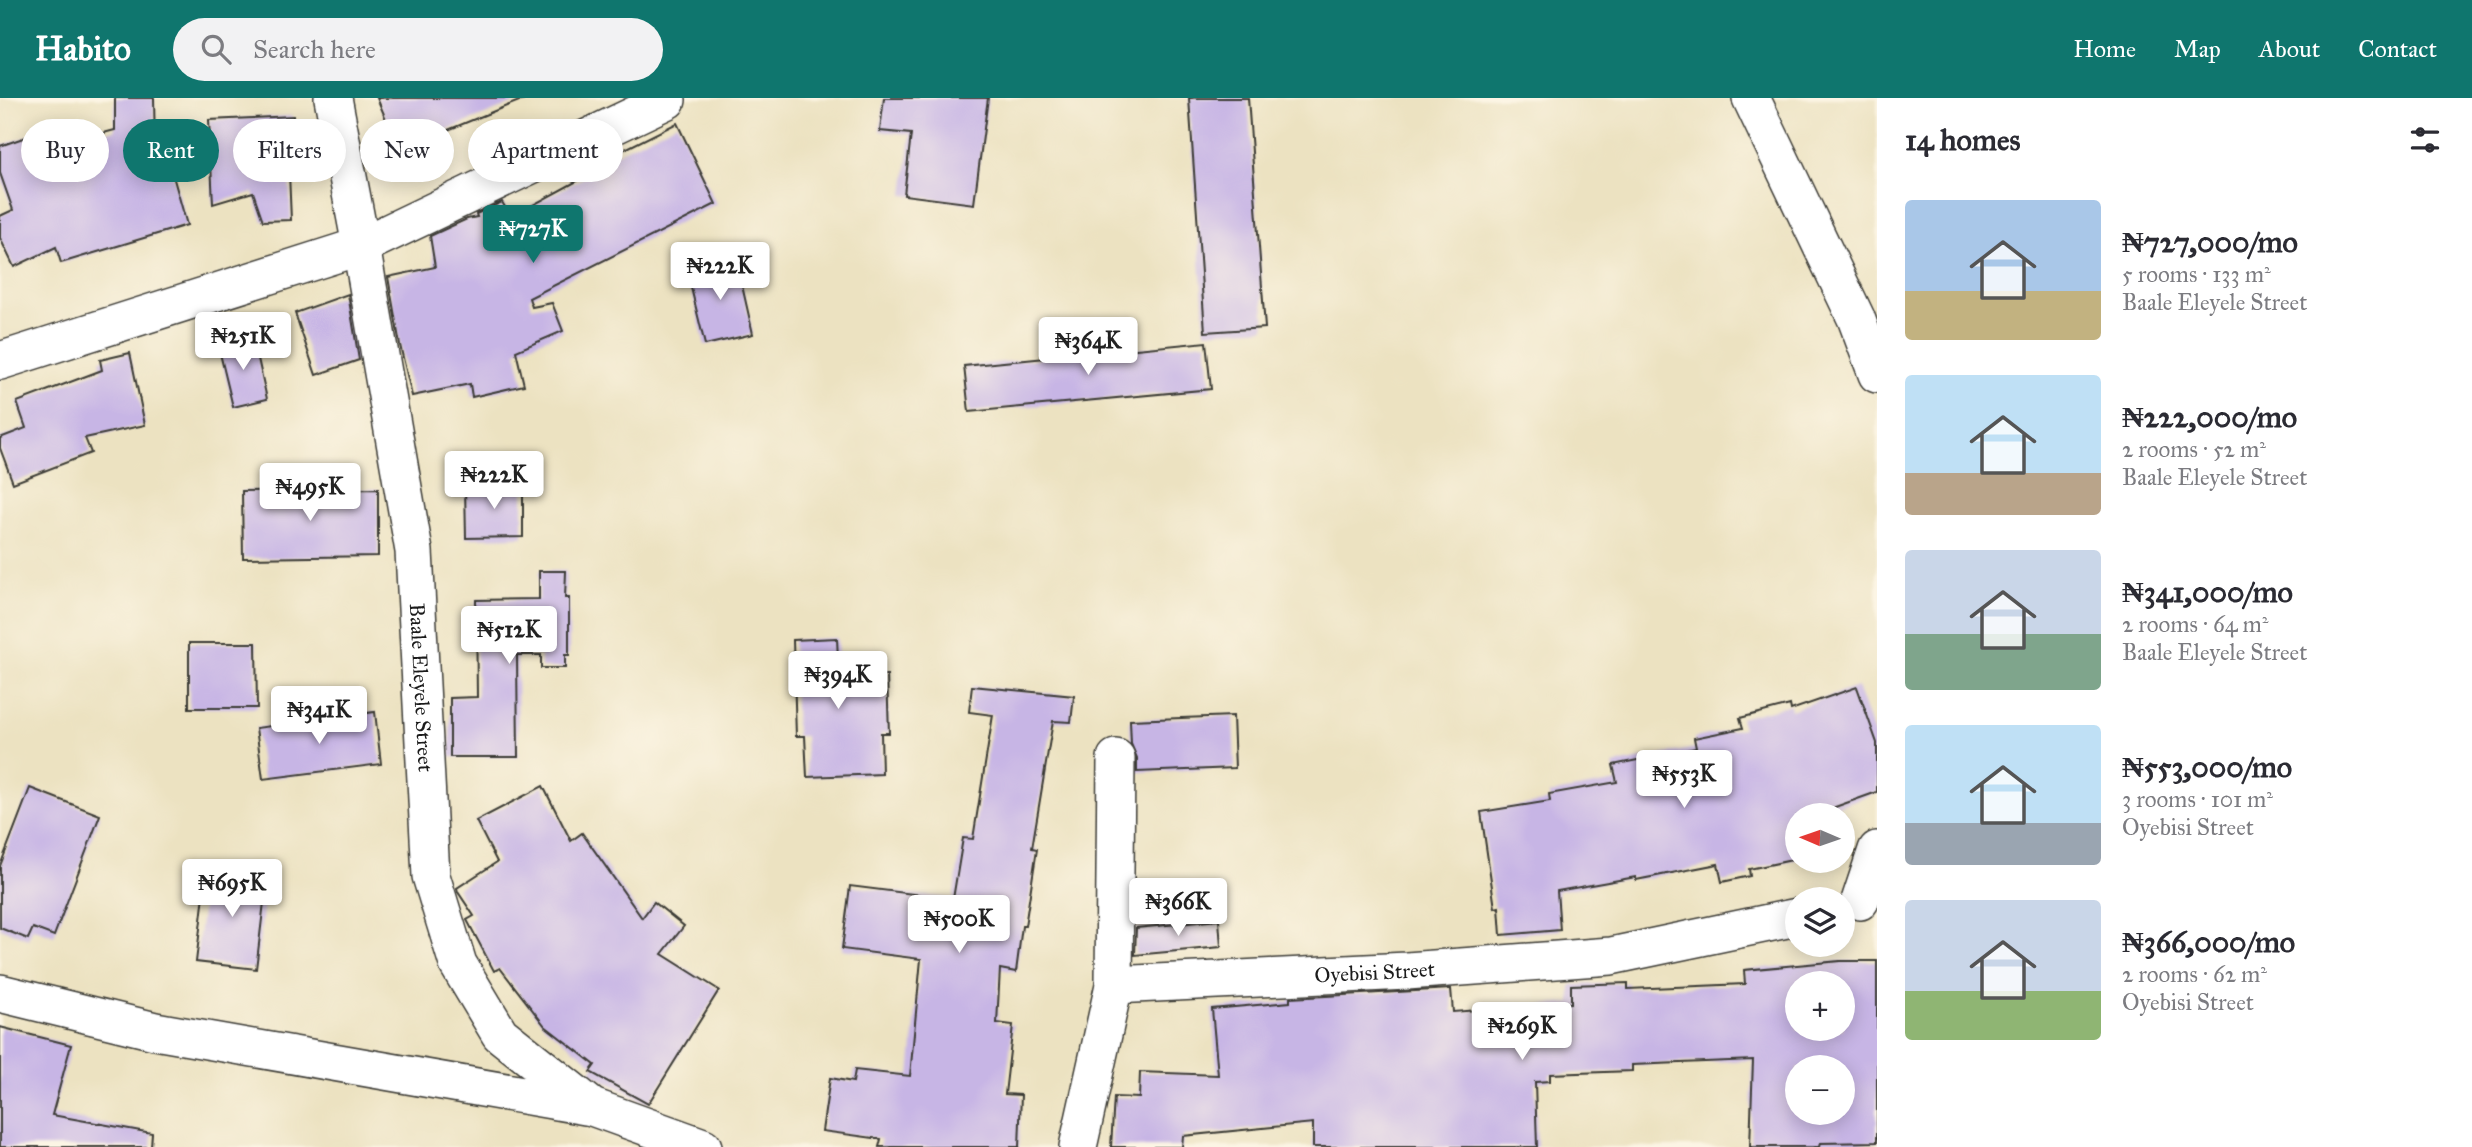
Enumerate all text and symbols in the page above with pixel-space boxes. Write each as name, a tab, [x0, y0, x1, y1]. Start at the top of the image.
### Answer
search box	[173, 18, 663, 81]
text: Habito	[35, 29, 131, 69]
icon: search	[197, 30, 235, 68]
text: Search here	[253, 33, 376, 65]
text: Home	[2073, 34, 2136, 64]
text: Map	[2174, 34, 2221, 64]
text: About	[2259, 34, 2320, 64]
text: Contact	[2358, 34, 2437, 64]
chip: Buy	[21, 119, 109, 182]
chip: Rent	[123, 119, 219, 182]
chip: Filters	[233, 119, 346, 182]
chip: New	[360, 119, 454, 182]
chip: Apartment	[468, 119, 623, 182]
icon: filters	[2406, 121, 2444, 159]
text: 14 homes	[1905, 122, 2020, 158]
pin: ₦727K	[484, 206, 582, 265]
text: ₦727K	[499, 214, 567, 242]
text: ₦727,000/mo	[2122, 224, 2298, 260]
icon: home	[1961, 228, 2045, 312]
pin: ₦222K	[671, 242, 769, 302]
text: ₦222K	[687, 251, 753, 279]
text: 5 rooms · 133 m²	[2122, 260, 2271, 288]
text: Baale Eleyele Street	[2122, 288, 2307, 316]
pin: ₦251K	[194, 313, 292, 372]
pin: ₦364K	[1039, 317, 1137, 377]
text: ₦251K	[211, 321, 275, 349]
text: ₦364K	[1055, 326, 1121, 354]
text: ₦222,000/mo	[2122, 399, 2297, 435]
icon: home	[1961, 403, 2045, 487]
text: 2 rooms · 52 m²	[2122, 435, 2266, 463]
pin: ₦222K	[445, 452, 543, 511]
text: ₦222K	[461, 460, 527, 488]
text: Baale Eleyele Street	[2122, 463, 2307, 491]
pin: ₦495K	[261, 464, 359, 523]
text: ₦495K	[276, 472, 344, 500]
text: ₦341,000/mo	[2122, 574, 2293, 610]
icon: home	[1961, 578, 2045, 662]
street label: Baale Eleyele Street	[404, 602, 439, 773]
pin: ₦512K	[460, 606, 558, 666]
text: 2 rooms · 64 m²	[2122, 610, 2268, 638]
text: ₦512K	[477, 615, 541, 643]
text: Baale Eleyele Street	[2122, 638, 2307, 666]
pin: ₦394K	[789, 652, 887, 711]
text: ₦394K	[804, 660, 872, 688]
pin: ₦341K	[270, 686, 368, 746]
text: ₦341K	[287, 695, 351, 723]
text: ₦553,000/mo	[2122, 749, 2292, 785]
pin: ₦553K	[1635, 750, 1733, 810]
icon: home	[1961, 753, 2045, 837]
text: ₦553K	[1652, 759, 1716, 787]
text: 3 rooms · 101 m²	[2122, 785, 2273, 813]
north arrow	[1785, 803, 1855, 873]
map controls	[1785, 803, 1855, 1125]
text: Oyebisi Street	[2122, 813, 2254, 841]
pin: ₦695K	[183, 860, 281, 919]
text: ₦695K	[198, 868, 266, 896]
pin: ₦366K	[1129, 878, 1227, 938]
text: ₦366K	[1145, 887, 1211, 915]
button: layers	[1785, 887, 1855, 957]
pin: ₦500K	[910, 896, 1008, 955]
text: ₦500K	[924, 904, 994, 932]
text: ₦366,000/mo	[2122, 924, 2295, 960]
icon: home	[1961, 928, 2045, 1012]
street label: Oyebisi Street	[1314, 956, 1436, 988]
text: 2 rooms · 62 m²	[2122, 960, 2267, 988]
button: +	[1785, 971, 1855, 1041]
text: Oyebisi Street	[2122, 988, 2254, 1016]
pin: ₦269K	[1473, 1002, 1571, 1062]
text: ₦269K	[1488, 1011, 1556, 1039]
button: −	[1785, 1055, 1855, 1125]

